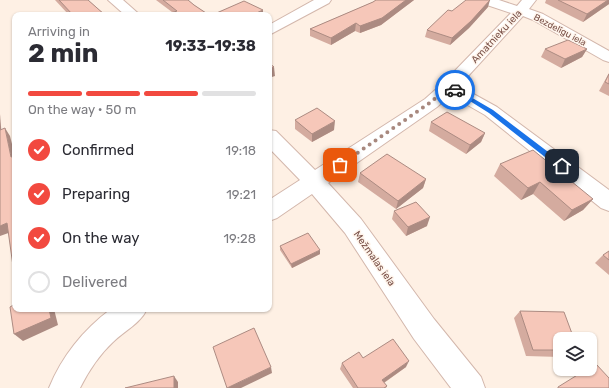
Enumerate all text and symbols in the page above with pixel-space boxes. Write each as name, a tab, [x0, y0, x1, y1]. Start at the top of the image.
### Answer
street label: Amatnieku iela	[469, 7, 525, 66]
street label: Bezdelīgu iela	[532, 12, 588, 48]
text: Arriving in	[28, 24, 90, 39]
text: 19:33–19:38	[165, 37, 256, 55]
text: 2 min	[28, 38, 98, 69]
courier	[435, 70, 475, 110]
icon: car	[444, 79, 466, 101]
text: On the way · 50 m	[28, 102, 136, 117]
icon: check	[28, 139, 50, 161]
text: Confirmed	[62, 141, 134, 159]
text: 19:18	[226, 143, 256, 158]
pin	[323, 148, 357, 182]
pin	[545, 149, 579, 183]
icon: bag	[329, 154, 351, 176]
icon: home	[551, 155, 573, 177]
icon: check	[28, 183, 50, 205]
text: Preparing	[62, 185, 130, 203]
text: 19:21	[226, 187, 256, 202]
icon: check	[28, 227, 50, 249]
text: On the way	[62, 229, 140, 247]
street label: Mežmalas iela	[351, 229, 398, 288]
text: 19:28	[223, 231, 256, 246]
text: Delivered	[62, 273, 127, 291]
map controls	[553, 332, 597, 376]
button: layers	[553, 332, 597, 376]

